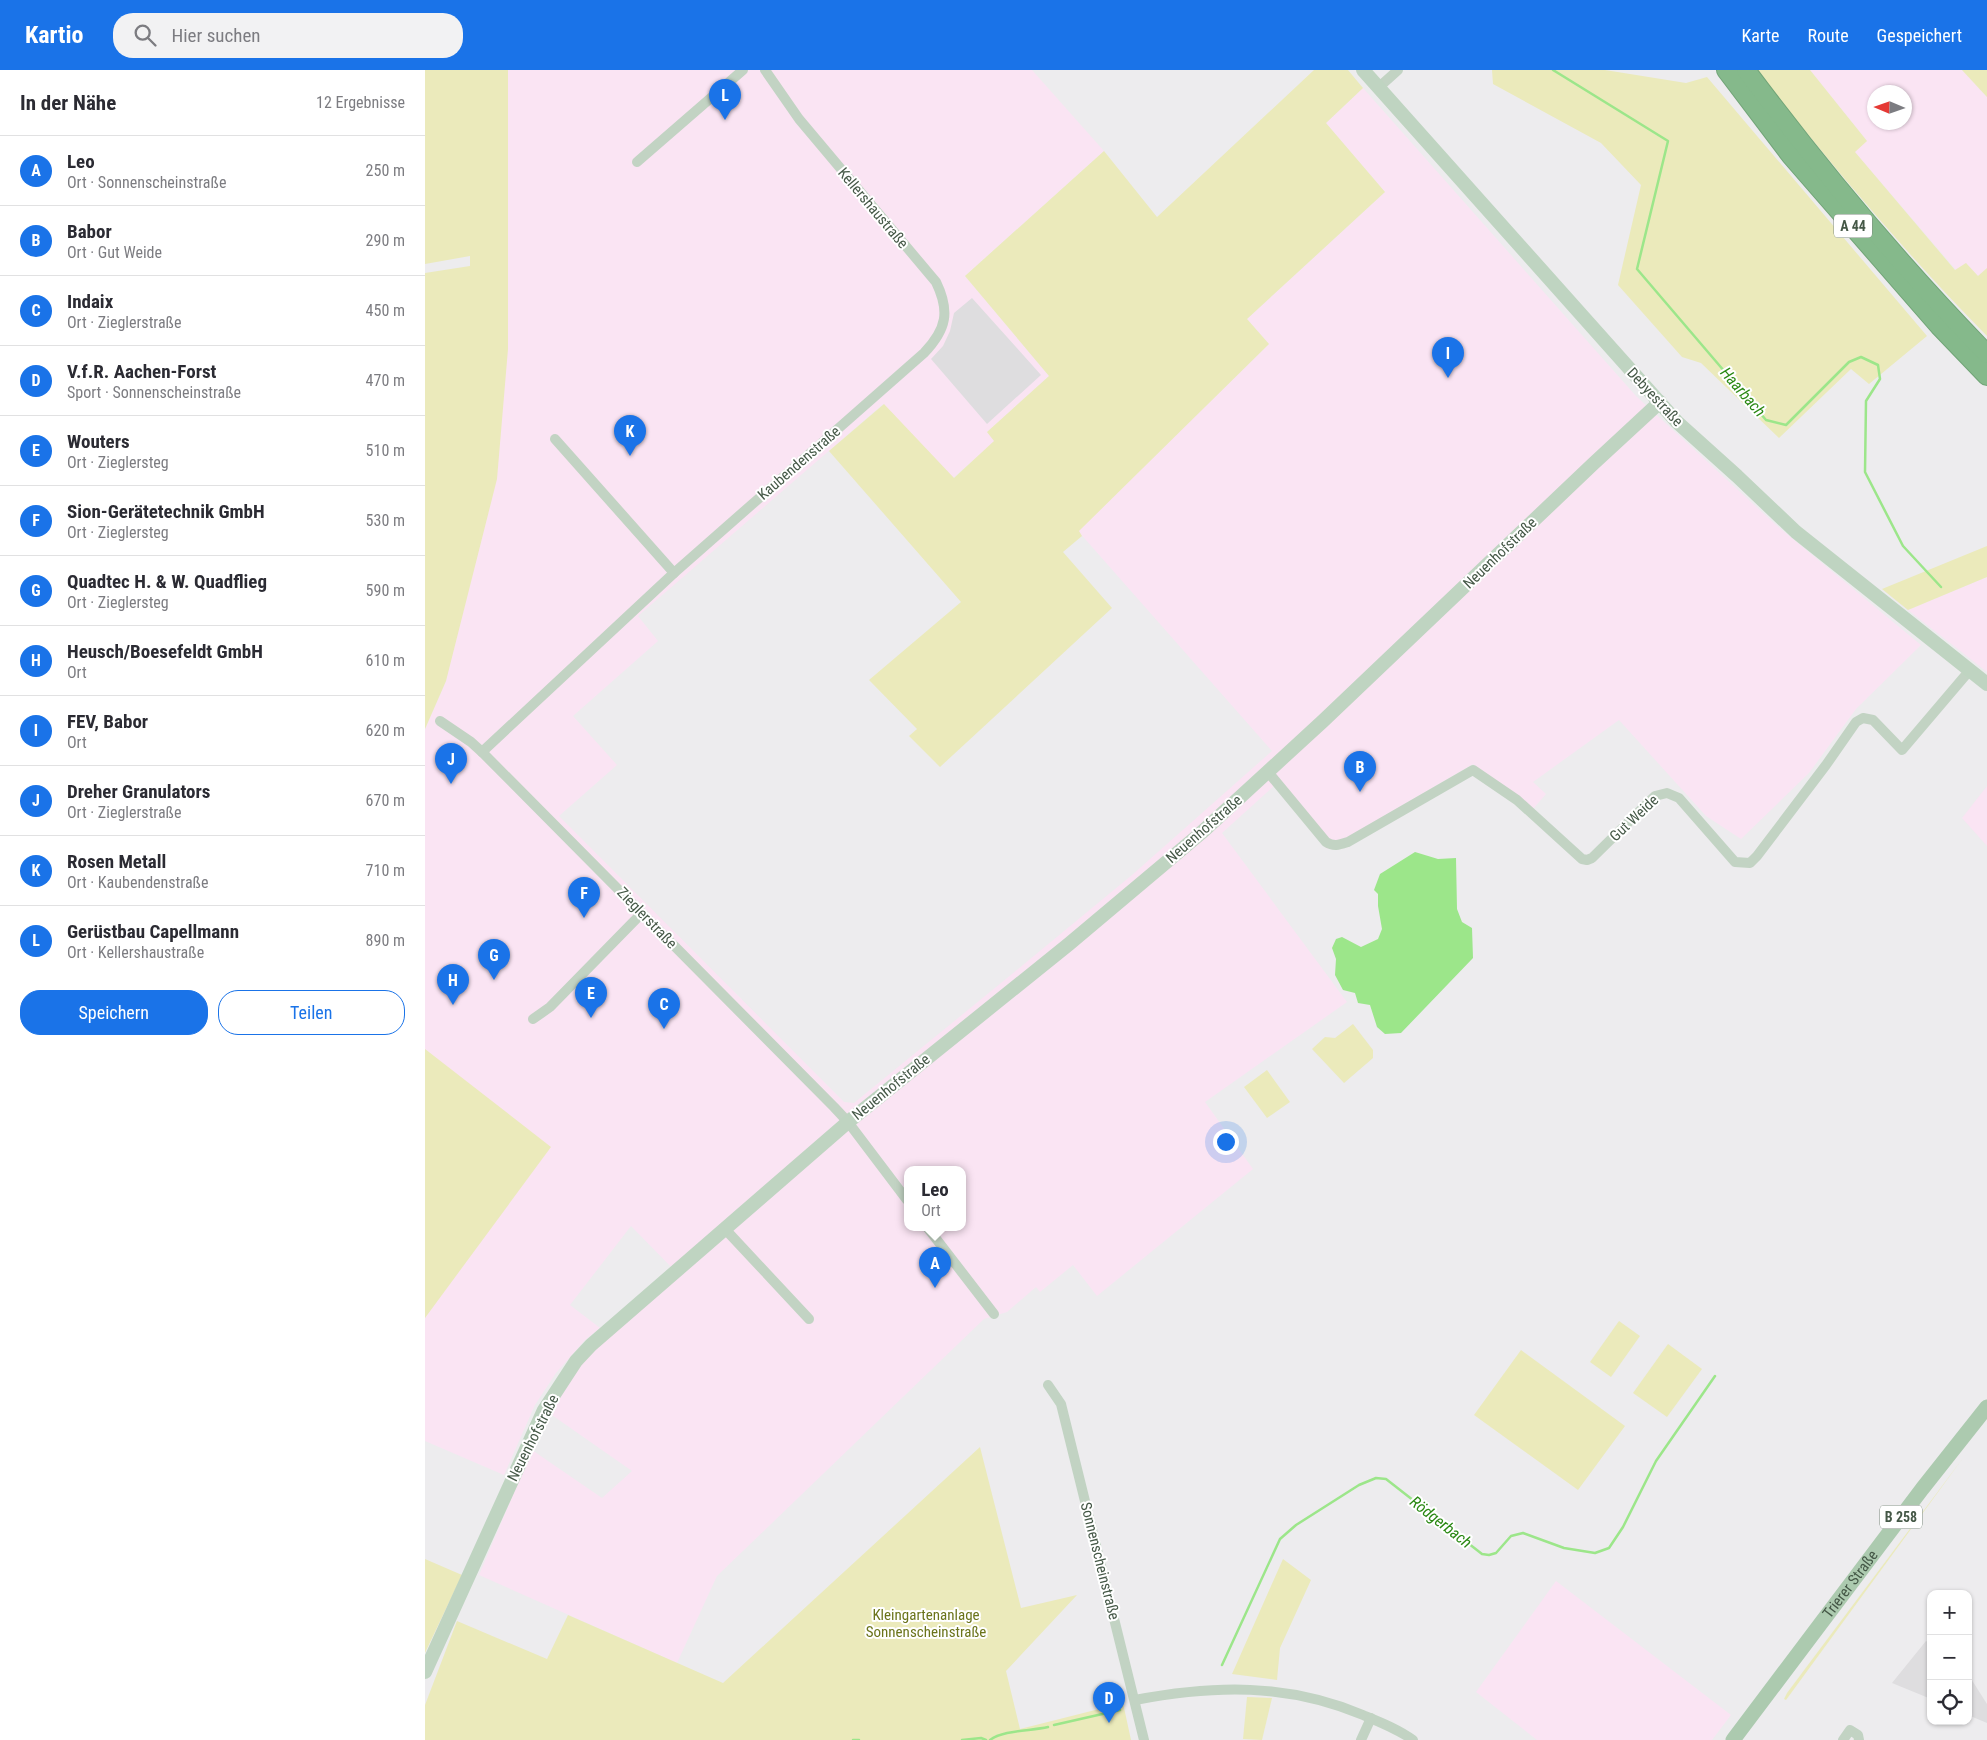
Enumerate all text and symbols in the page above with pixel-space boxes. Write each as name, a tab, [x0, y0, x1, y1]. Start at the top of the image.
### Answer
search box	[113, 13, 463, 58]
text: Kartio	[25, 21, 83, 49]
icon: search	[131, 21, 159, 49]
text: Hier suchen	[171, 24, 261, 47]
text: Karte	[1741, 25, 1780, 46]
text: Route	[1808, 25, 1849, 46]
text: Gespeichert	[1877, 25, 1962, 46]
pin: L	[709, 79, 741, 120]
north arrow	[1867, 85, 1912, 130]
text: In der Nähe	[20, 91, 116, 115]
text: 12 Ergebnisse	[316, 93, 405, 112]
text: Leo	[67, 150, 95, 173]
text: A	[31, 161, 41, 180]
text: 250 m	[366, 161, 405, 180]
street label: Kellershaustraße	[834, 164, 912, 252]
text: Ort · Sonnenscheinstraße	[67, 173, 226, 192]
road number: A 44	[1834, 214, 1872, 238]
text: Babor	[67, 220, 112, 243]
text: B	[32, 231, 40, 250]
text: 290 m	[366, 231, 405, 250]
text: Ort · Gut Weide	[67, 243, 162, 262]
text: Indaix	[67, 290, 113, 313]
text: C	[31, 301, 41, 320]
text: 450 m	[366, 301, 405, 320]
text: Ort · Zieglerstraße	[67, 313, 181, 332]
pin: I	[1432, 337, 1464, 378]
text: V.f.R. Aachen-Forst	[67, 360, 216, 383]
street label: Debyestraße	[1623, 364, 1687, 430]
water label: Haarbach	[1716, 364, 1770, 420]
text: D	[31, 371, 41, 390]
text: 470 m	[366, 371, 405, 390]
text: Sport · Sonnenscheinstraße	[67, 383, 241, 402]
pin: K	[614, 415, 646, 456]
street label: Kaubendenstraße	[754, 422, 844, 504]
text: Wouters	[67, 430, 130, 453]
text: E	[32, 441, 40, 460]
text: 510 m	[366, 441, 405, 460]
text: Ort · Zieglersteg	[67, 453, 169, 472]
text: Sion-Gerätetechnik GmbH	[67, 500, 265, 523]
text: F	[32, 511, 40, 530]
text: 530 m	[366, 511, 405, 530]
street label: Neuenhofstraße	[1460, 514, 1540, 592]
text: Ort · Zieglersteg	[67, 523, 169, 542]
text: Quadtec H. & W. Quadflieg	[67, 570, 267, 593]
text: G	[31, 581, 41, 600]
text: 590 m	[366, 581, 405, 600]
text: Ort · Zieglersteg	[67, 593, 169, 612]
text: Heusch/Boesefeldt GmbH	[67, 640, 263, 663]
text: H	[31, 651, 41, 670]
text: 610 m	[366, 651, 405, 670]
text: Ort	[67, 663, 87, 682]
text: FEV, Babor	[67, 710, 148, 733]
text: I	[34, 721, 38, 740]
text: 620 m	[366, 721, 405, 740]
text: Ort	[67, 733, 87, 752]
pin: J	[435, 743, 467, 784]
pin: B	[1344, 751, 1376, 792]
text: Dreher Granulators	[67, 780, 211, 803]
text: J	[32, 791, 40, 810]
text: 670 m	[366, 791, 405, 810]
street label: Neuenhofstraße	[1162, 791, 1246, 867]
street label: Gut Weide	[1606, 791, 1662, 845]
text: Ort · Zieglerstraße	[67, 803, 181, 822]
text: Rosen Metall	[67, 850, 166, 873]
text: K	[32, 861, 40, 880]
text: 710 m	[366, 861, 405, 880]
text: Ort · Kaubendenstraße	[67, 873, 208, 892]
pin: F	[568, 877, 600, 918]
street label: Zieglerstraße	[613, 884, 681, 952]
text: Gerüstbau Capellmann	[67, 920, 239, 943]
text: L	[32, 931, 40, 950]
text: 890 m	[366, 931, 405, 950]
pin: G	[478, 939, 510, 980]
text: Ort · Kellershaustraße	[67, 943, 204, 962]
pin: H	[437, 964, 469, 1005]
pin: E	[575, 977, 607, 1018]
pin: C	[648, 988, 680, 1029]
button: Speichern	[20, 990, 208, 1035]
button: Teilen	[218, 990, 405, 1035]
street label: Neuenhofstraße	[848, 1050, 934, 1124]
your location	[1213, 1129, 1239, 1155]
popup	[904, 1166, 966, 1231]
text: Leo	[921, 1178, 949, 1201]
text: Ort	[921, 1201, 941, 1220]
pin: A	[919, 1247, 951, 1288]
street label: Neuenhofstraße	[503, 1392, 563, 1484]
water label: Rödgerbach	[1406, 1492, 1476, 1552]
street label: Sonnenscheinstraße	[1077, 1500, 1123, 1622]
road number: B 258	[1880, 1505, 1922, 1528]
street label: Trierer Straße	[1819, 1547, 1882, 1622]
map controls	[1927, 1590, 1972, 1725]
button: +	[1927, 1590, 1972, 1635]
park label: Kleingartenanlage Sonnenscheinstraße	[866, 1606, 986, 1641]
button: −	[1927, 1635, 1972, 1680]
button: locate	[1927, 1680, 1972, 1725]
pin: D	[1093, 1682, 1125, 1723]

